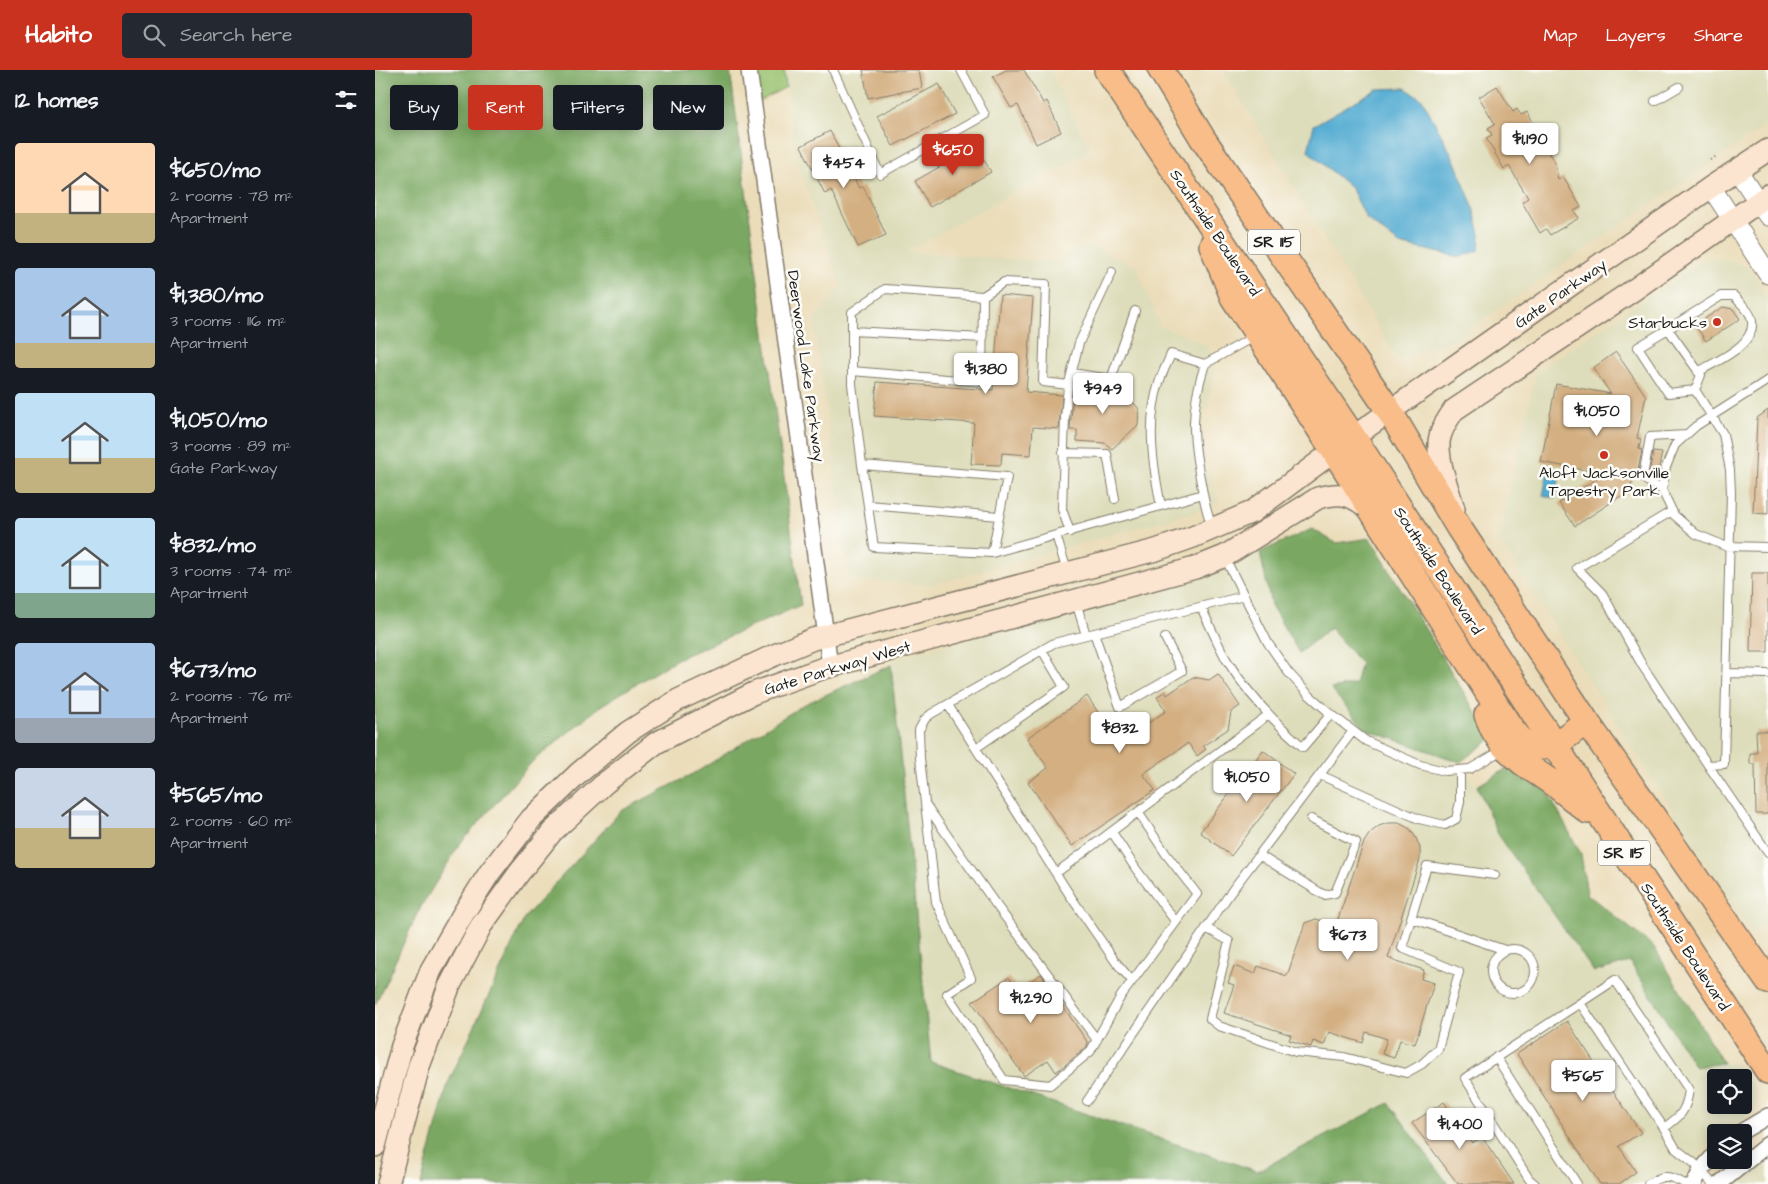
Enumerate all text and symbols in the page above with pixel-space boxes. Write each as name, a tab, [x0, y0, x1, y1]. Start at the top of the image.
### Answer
search box	[122, 13, 472, 58]
text: Habito	[25, 18, 92, 52]
icon: search	[140, 21, 168, 49]
text: Search here	[180, 22, 292, 49]
text: Map	[1543, 23, 1577, 48]
text: Layers	[1605, 23, 1666, 48]
text: Share	[1694, 23, 1743, 48]
chip: Buy	[390, 85, 458, 130]
chip: Rent	[468, 85, 543, 130]
chip: Filters	[553, 85, 643, 130]
chip: New	[653, 85, 724, 130]
text: 12 homes	[15, 86, 99, 115]
icon: filters	[332, 86, 360, 114]
pin: $1,190	[1489, 122, 1571, 165]
text: $1,190	[1512, 128, 1548, 150]
pin: $650	[923, 134, 983, 176]
text: $650	[933, 139, 973, 161]
pin: $454	[814, 146, 874, 189]
text: $454	[823, 152, 865, 174]
text: $650/mo	[170, 156, 261, 185]
icon: home	[55, 163, 115, 223]
street label: Southside Boulevard	[1164, 165, 1266, 300]
text: 2 rooms · 78 m²	[170, 185, 293, 207]
text: Apartment	[170, 207, 248, 229]
road number: SR 115	[1248, 230, 1300, 254]
street label: Gate Parkway	[1510, 254, 1612, 335]
street label: Deerwood Lake Parkway	[781, 269, 830, 464]
text: $1,380/mo	[170, 281, 263, 310]
icon: home	[55, 288, 115, 348]
text: 3 rooms · 116 m²	[170, 310, 286, 332]
place label: Starbucks	[1628, 312, 1707, 334]
marker: Starbucks	[1711, 316, 1723, 328]
text: Apartment	[170, 332, 248, 354]
pin: $1,380	[945, 352, 1027, 395]
text: $1,380	[965, 358, 1007, 380]
pin: $949	[1073, 372, 1133, 415]
text: $949	[1084, 378, 1122, 400]
pin: $1,050	[1556, 394, 1638, 437]
text: $1,050	[1574, 400, 1620, 422]
text: $1,050/mo	[170, 406, 267, 435]
icon: home	[55, 413, 115, 473]
text: 3 rooms · 89 m²	[170, 435, 291, 457]
marker: Aloft Jacksonville Tapestry Park	[1598, 449, 1610, 461]
text: Gate Parkway	[170, 457, 278, 479]
place label: Aloft Jacksonville Tapestry Park	[1539, 462, 1669, 503]
street label: Southside Boulevard	[1388, 502, 1488, 639]
text: $832/mo	[170, 531, 256, 560]
icon: home	[55, 538, 115, 598]
text: 3 rooms · 74 m²	[170, 560, 293, 582]
text: Apartment	[170, 582, 248, 604]
street label: Gate Parkway West	[761, 635, 914, 702]
text: $673/mo	[170, 656, 256, 685]
icon: home	[55, 663, 115, 723]
text: 2 rooms · 76 m²	[170, 685, 293, 707]
text: Apartment	[170, 707, 248, 729]
pin: $832	[1090, 712, 1150, 754]
text: $832	[1102, 717, 1138, 739]
pin: $1,050	[1206, 760, 1288, 803]
text: $1,050	[1224, 766, 1270, 788]
text: $565/mo	[170, 781, 262, 810]
icon: home	[55, 788, 115, 848]
text: 2 rooms · 60 m²	[170, 810, 293, 832]
text: Apartment	[170, 832, 248, 854]
road number: SR 115	[1598, 840, 1650, 866]
street label: Southside Boulevard	[1635, 878, 1735, 1015]
pin: $673	[1318, 918, 1378, 961]
text: $673	[1330, 924, 1366, 946]
pin: $1,290	[990, 982, 1072, 1024]
text: $1,290	[1010, 987, 1052, 1009]
pin: $565	[1553, 1060, 1613, 1102]
text: $565	[1562, 1065, 1604, 1087]
map controls	[1707, 1069, 1752, 1169]
button: locate	[1707, 1069, 1752, 1114]
pin: $1,400	[1419, 1108, 1501, 1150]
text: $1,400	[1438, 1113, 1482, 1135]
button: layers	[1707, 1124, 1752, 1169]

